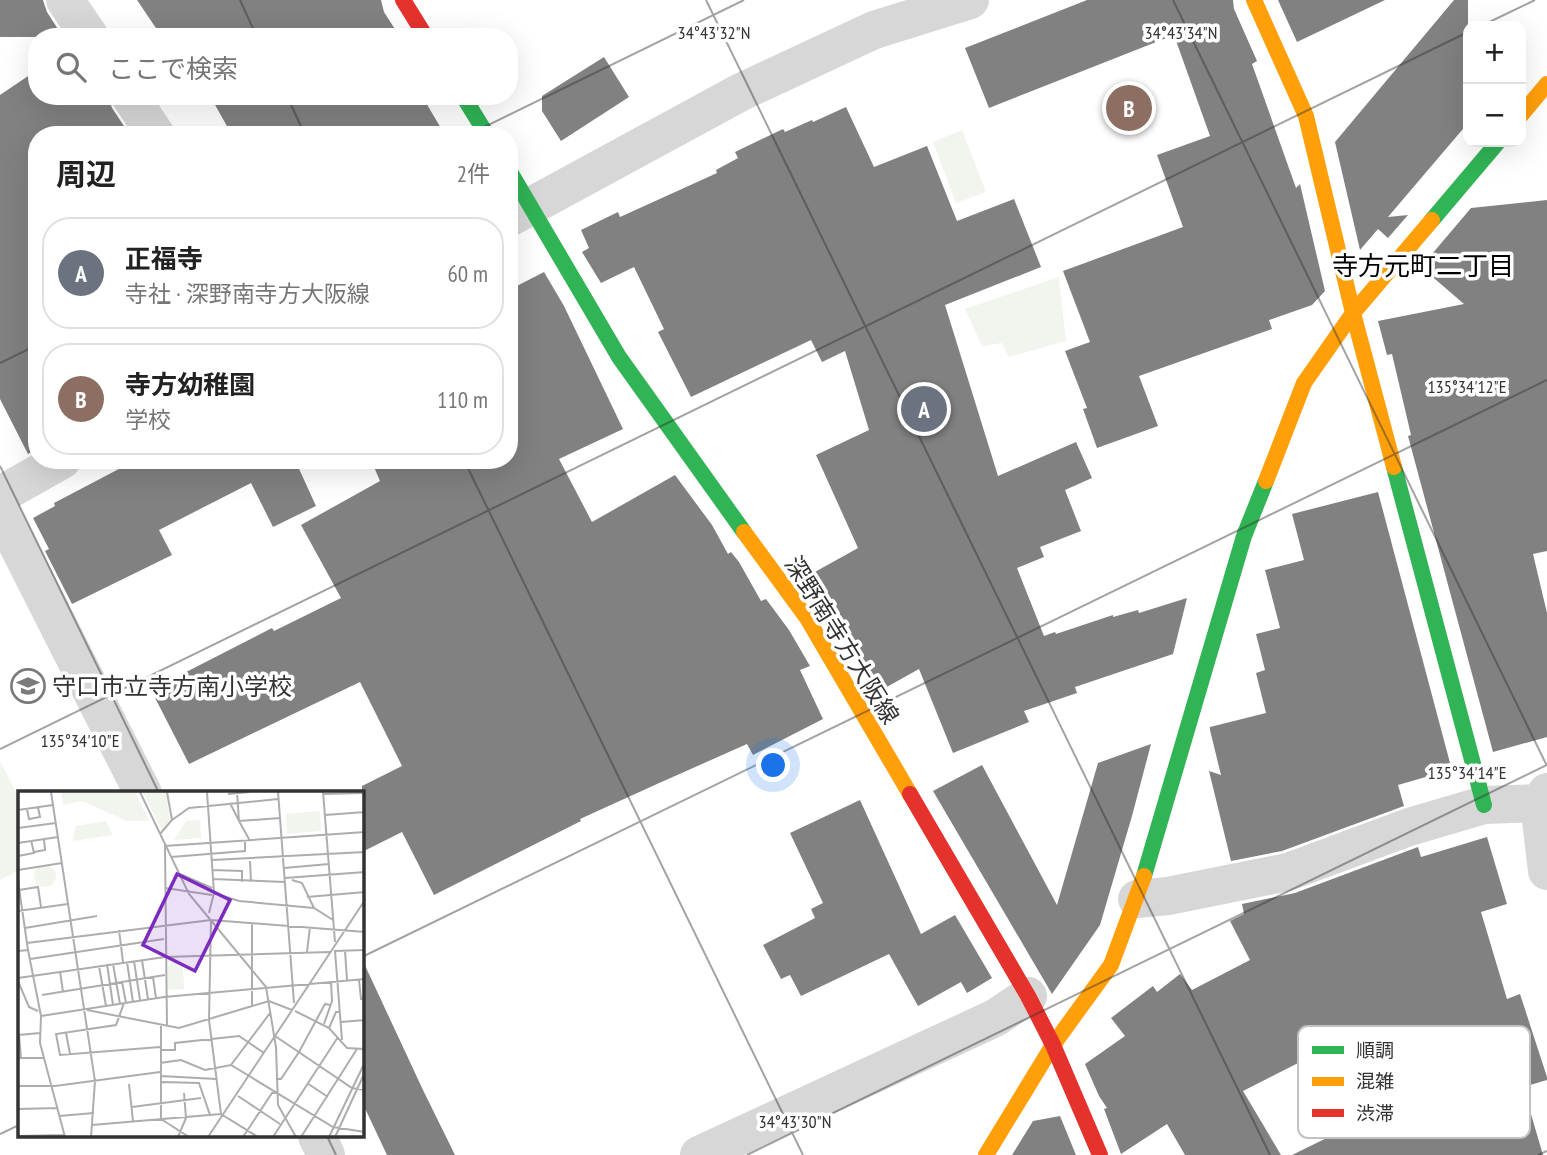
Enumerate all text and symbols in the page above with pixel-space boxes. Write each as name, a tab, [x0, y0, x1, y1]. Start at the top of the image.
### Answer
text: 34°43'32"N	[678, 21, 750, 44]
text: 34°43'34"N	[1145, 21, 1217, 44]
map controls	[1463, 21, 1526, 147]
button: +	[1463, 21, 1526, 84]
search box	[28, 28, 518, 105]
icon: search	[52, 48, 90, 86]
text: ここで検索	[108, 52, 238, 85]
pin: B	[1106, 82, 1152, 134]
button: −	[1463, 84, 1526, 147]
text: 周辺	[56, 154, 116, 193]
text: 2件	[457, 159, 490, 188]
text: 正福寺	[125, 242, 203, 275]
district label: 寺方元町二丁目	[1332, 249, 1514, 282]
text: A	[75, 259, 87, 288]
text: 60 m	[447, 259, 488, 288]
text: 寺社 · 深野南寺方大阪線	[125, 279, 370, 308]
text: 寺方幼稚園	[125, 368, 255, 401]
text: 135°34'12"E	[1428, 375, 1506, 398]
pin: A	[901, 383, 947, 435]
text: B	[75, 385, 87, 414]
text: 110 m	[437, 385, 488, 414]
text: 学校	[125, 405, 171, 434]
street label: 深野南寺方大阪線	[778, 550, 906, 730]
school or university icon: 守口市立寺方南小学校	[9, 667, 47, 705]
place label: 守口市立寺方南小学校	[52, 671, 292, 702]
text: 135°34'10"E	[41, 729, 119, 752]
your location	[756, 748, 790, 782]
text: 135°34'14"E	[1428, 761, 1506, 784]
inset map	[18, 791, 364, 1138]
legend	[1298, 1026, 1530, 1138]
text: 順調	[1356, 1038, 1394, 1062]
text: 混雑	[1356, 1069, 1394, 1093]
text: 渋滞	[1356, 1101, 1394, 1125]
text: 34°43'30"N	[759, 1110, 831, 1133]

